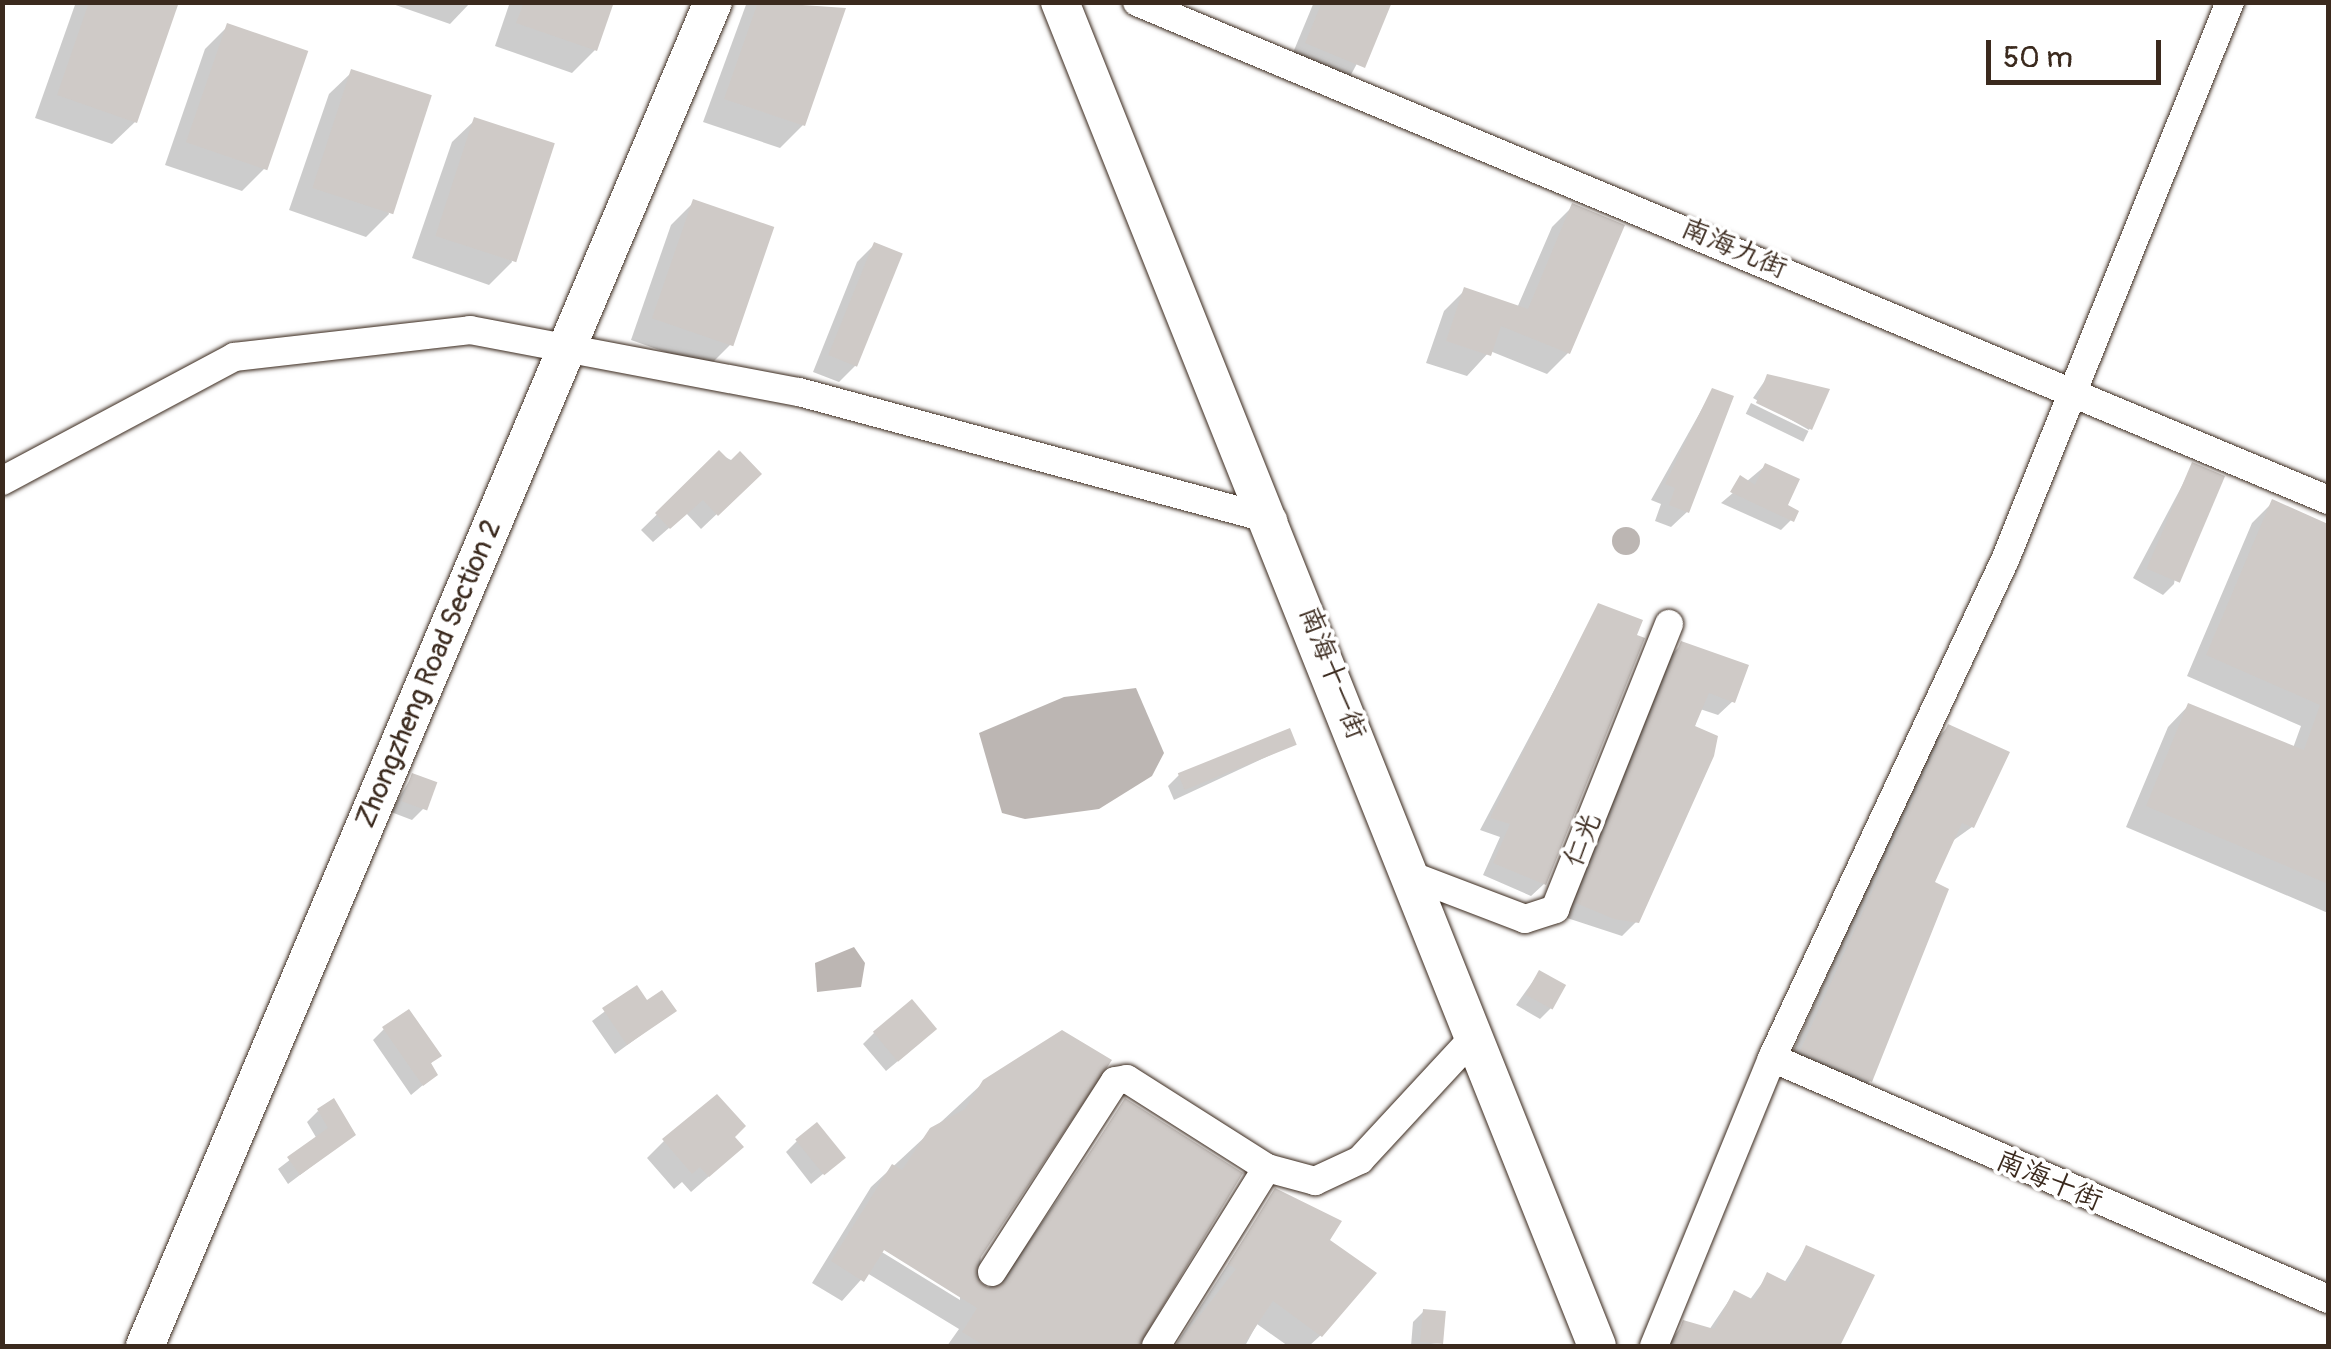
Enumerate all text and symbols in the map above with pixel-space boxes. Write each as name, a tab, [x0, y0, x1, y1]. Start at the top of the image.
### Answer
scale bar	[1991, 20, 2166, 82]
text: 50 m	[2003, 39, 2073, 76]
street label: 南海九街	[1676, 212, 1792, 286]
street label: Zhongzheng Road Section 2	[349, 515, 509, 833]
street label: 南海十一街	[1291, 602, 1373, 744]
street label: 仁光	[1557, 808, 1609, 872]
street label: 南海十街	[1991, 1144, 2107, 1218]

